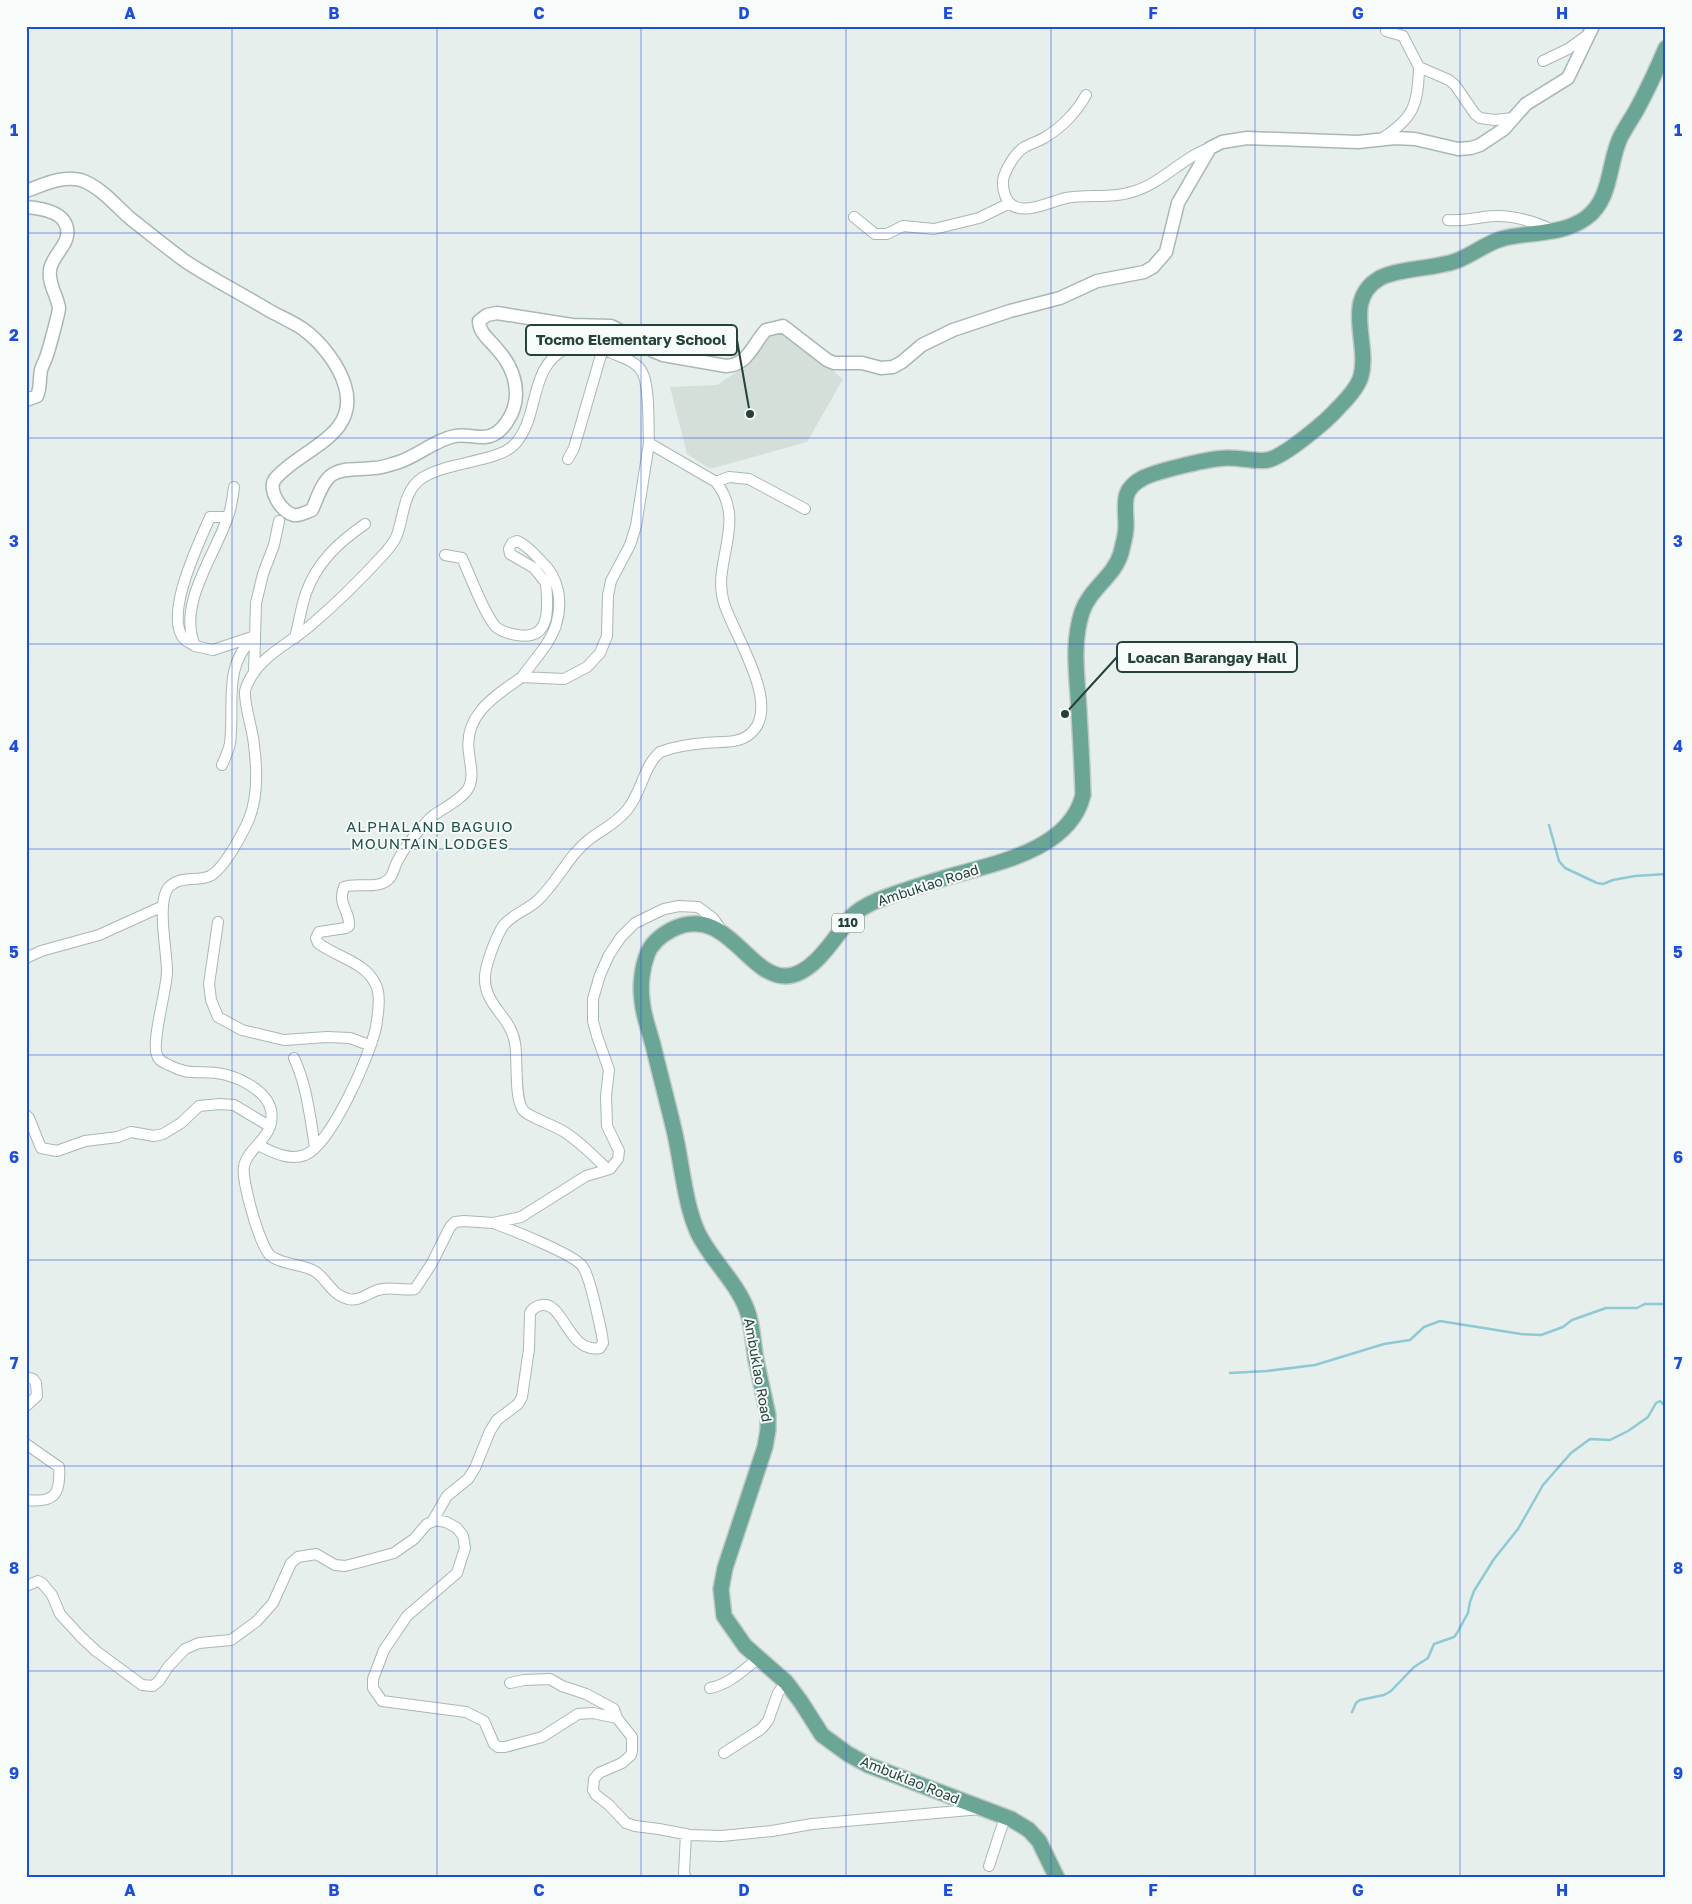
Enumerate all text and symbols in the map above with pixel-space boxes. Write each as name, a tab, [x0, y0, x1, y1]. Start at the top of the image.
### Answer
text: A	[124, 3, 136, 23]
text: B	[328, 3, 340, 23]
text: C	[533, 3, 545, 23]
text: D	[738, 3, 750, 23]
text: E	[943, 3, 953, 23]
text: F	[1148, 3, 1158, 23]
text: G	[1352, 3, 1364, 23]
text: H	[1556, 3, 1568, 23]
text: 1	[10, 120, 18, 140]
text: 1	[1674, 120, 1682, 140]
text: 2	[9, 325, 19, 345]
callout: Tocmo Elementary School	[526, 325, 737, 355]
text: 2	[1673, 325, 1683, 345]
text: Tocmo Elementary School	[536, 330, 726, 348]
text: 3	[9, 531, 19, 551]
text: 3	[1673, 531, 1683, 551]
callout: Loacan Barangay Hall	[1117, 642, 1297, 672]
text: Loacan Barangay Hall	[1127, 648, 1287, 666]
text: 4	[9, 736, 19, 756]
text: 4	[1673, 736, 1683, 756]
district label: ALPHALAND BAGUIO MOUNTAIN LODGES	[346, 817, 514, 852]
street label: Ambuklao Road	[875, 860, 981, 909]
road number: 110	[832, 914, 864, 932]
text: 5	[9, 942, 19, 962]
text: 5	[1673, 942, 1683, 962]
text: 6	[9, 1147, 19, 1167]
text: 6	[1673, 1147, 1683, 1167]
street label: Ambuklao Road	[741, 1317, 776, 1423]
text: 7	[10, 1353, 19, 1373]
text: 7	[1674, 1353, 1683, 1373]
text: 8	[9, 1558, 19, 1578]
text: 8	[1673, 1558, 1683, 1578]
street label: Ambuklao Road	[858, 1752, 962, 1807]
text: 9	[9, 1763, 19, 1783]
text: 9	[1673, 1763, 1683, 1783]
text: A	[124, 1880, 136, 1900]
text: B	[328, 1880, 340, 1900]
text: C	[533, 1880, 545, 1900]
text: D	[738, 1880, 750, 1900]
text: E	[943, 1880, 953, 1900]
text: F	[1148, 1880, 1158, 1900]
text: G	[1352, 1880, 1364, 1900]
text: H	[1556, 1880, 1568, 1900]

